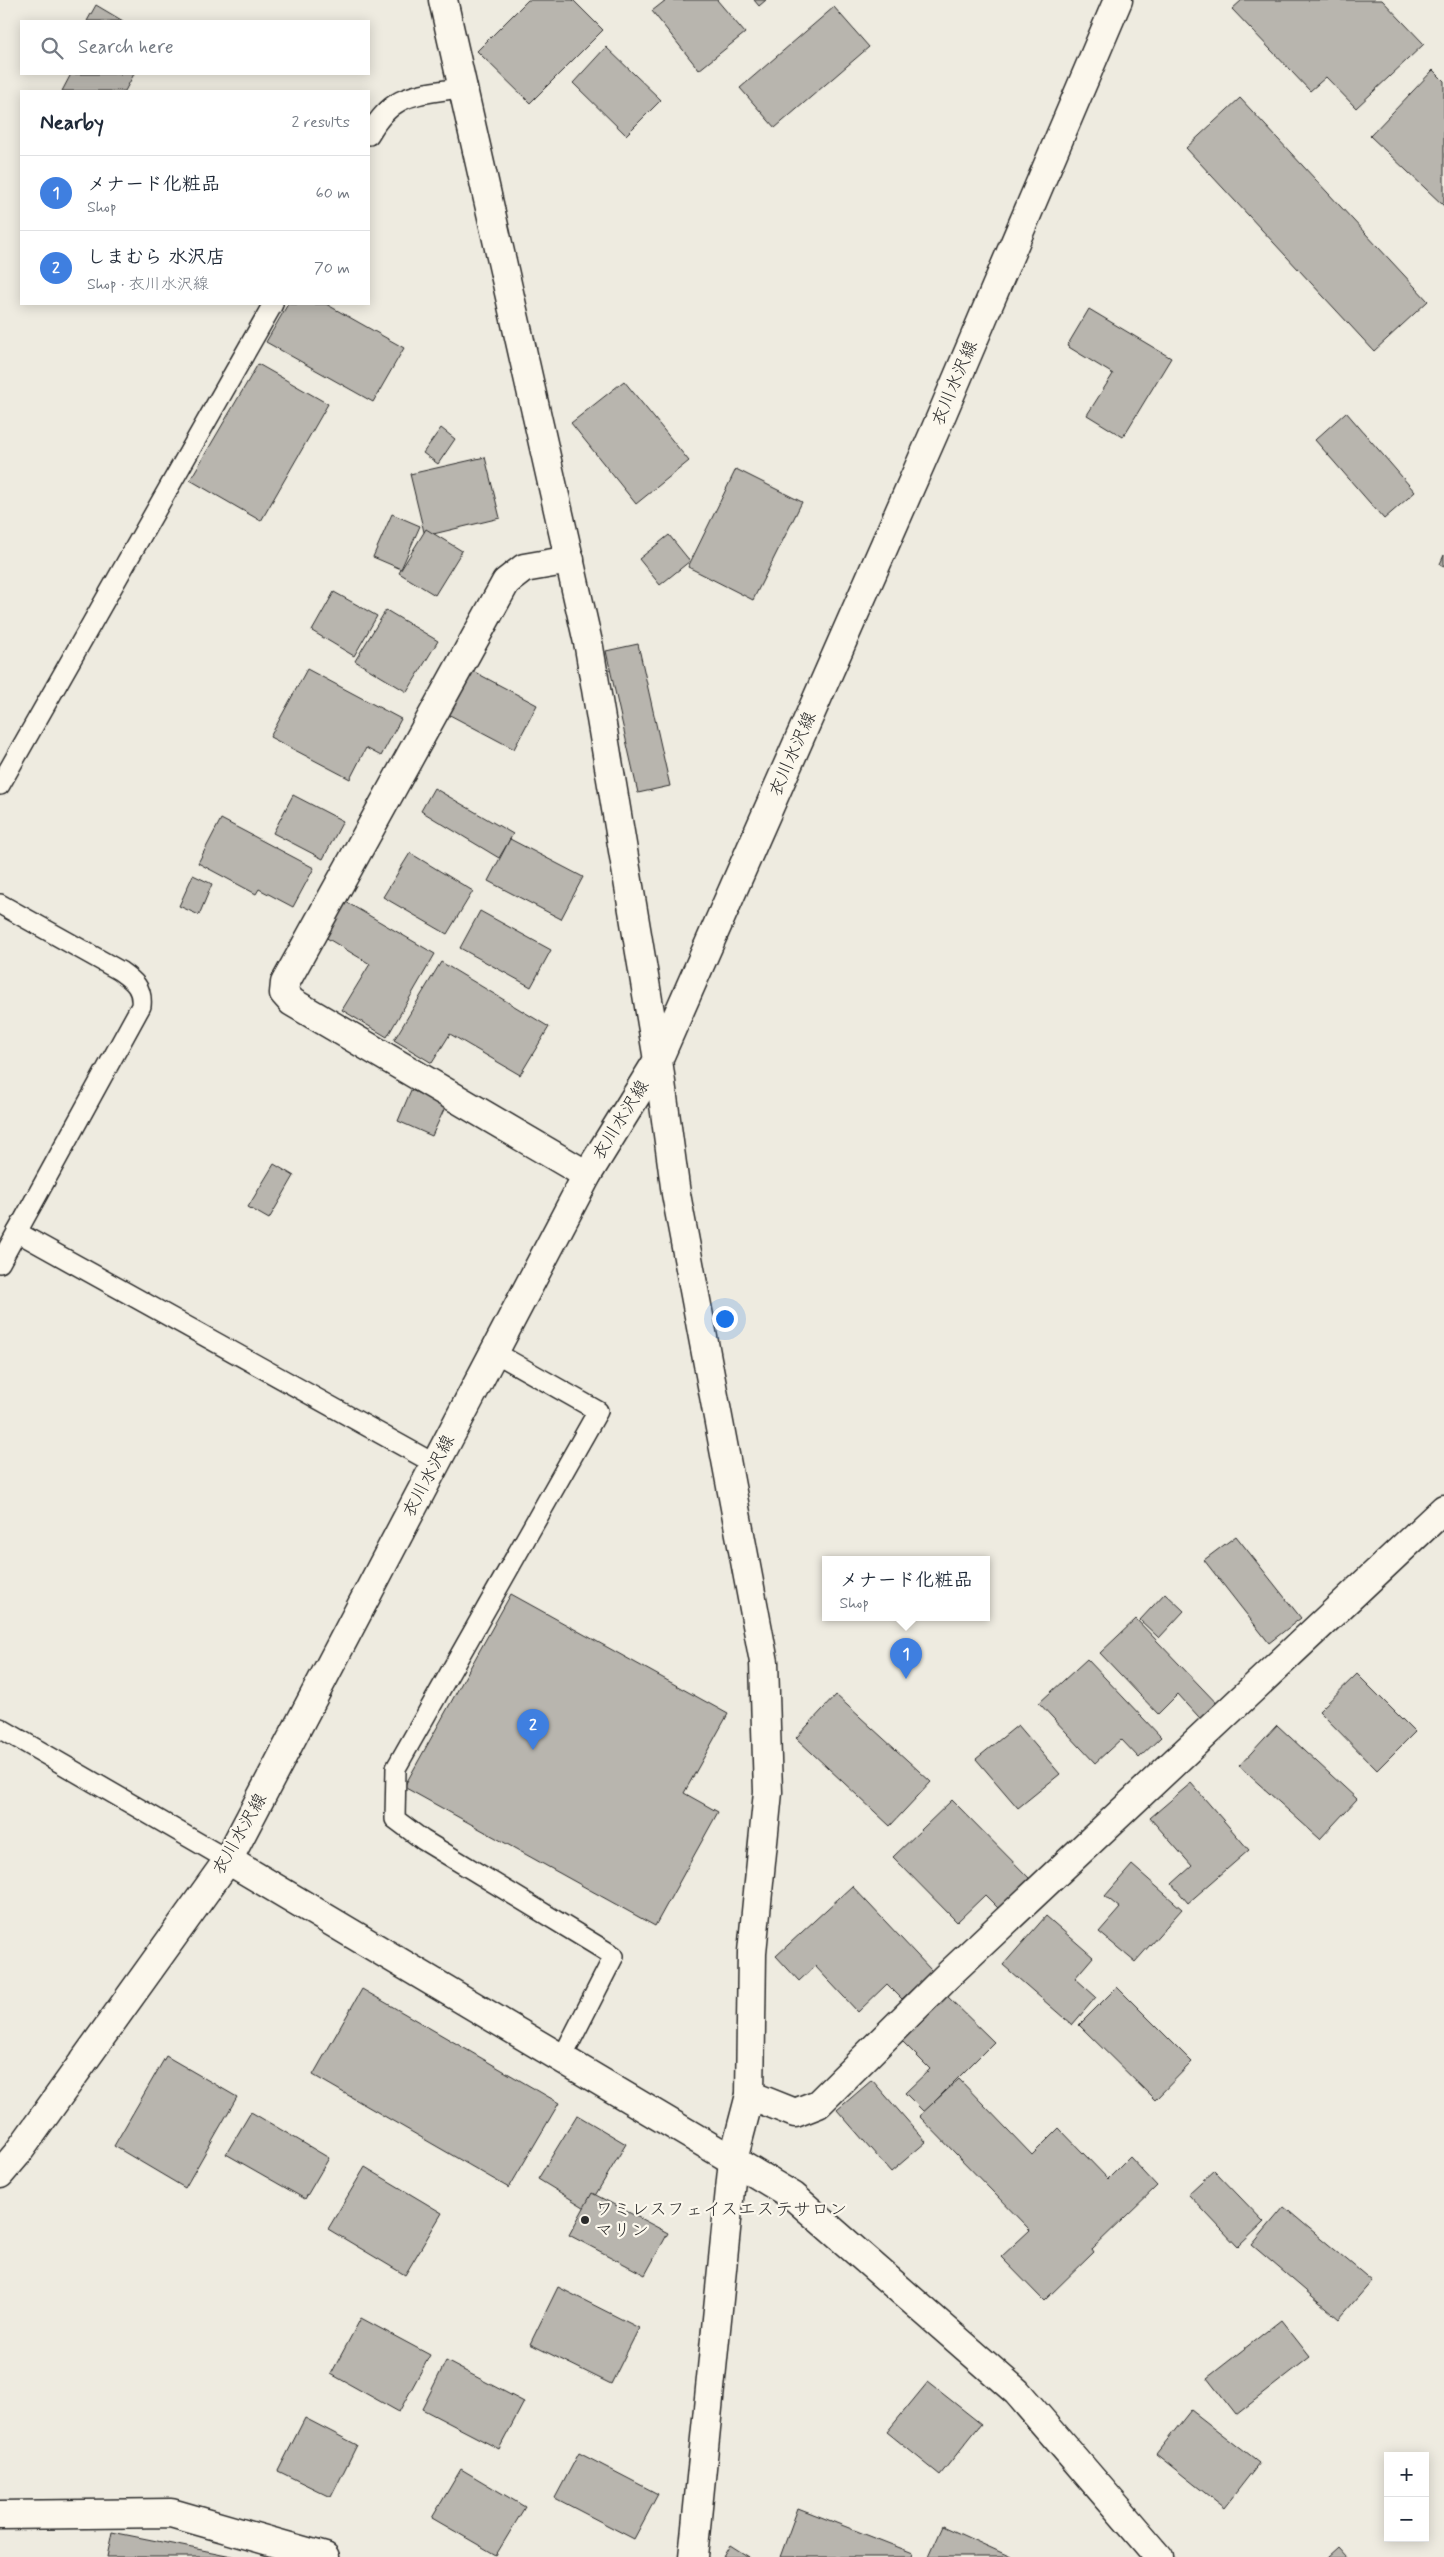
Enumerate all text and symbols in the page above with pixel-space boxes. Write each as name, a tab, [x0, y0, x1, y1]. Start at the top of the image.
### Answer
search box	[20, 20, 370, 75]
icon: search	[38, 34, 66, 62]
text: Search here	[78, 35, 174, 60]
text: Nearby	[40, 109, 104, 137]
text: 2 results	[292, 112, 350, 133]
text: メナード化粧品	[87, 172, 220, 197]
text: 1	[52, 183, 60, 204]
text: 60 m	[316, 183, 350, 204]
text: Shop	[87, 197, 116, 218]
text: しまむら 水沢店	[87, 245, 225, 270]
text: 2	[52, 258, 60, 279]
text: 70 m	[314, 258, 350, 279]
text: Shop · 衣川水沢線	[87, 274, 209, 295]
street label: 衣川水沢線	[926, 337, 984, 429]
street label: 衣川水沢線	[764, 708, 822, 800]
street label: 衣川水沢線	[587, 1075, 655, 1165]
your location	[712, 1306, 738, 1332]
street label: 衣川水沢線	[397, 1431, 461, 1521]
popup	[822, 1556, 990, 1621]
text: メナード化粧品	[839, 1568, 973, 1593]
text: Shop	[839, 1593, 869, 1614]
pin: 1	[890, 1638, 922, 1679]
pin: 2	[517, 1709, 549, 1750]
street label: 衣川水沢線	[207, 1789, 273, 1879]
place label: ワミレスフェイスエステサロン マリン	[595, 2198, 847, 2243]
marker: ワミレスフェイスエステサロン マリン	[579, 2214, 591, 2226]
map controls	[1384, 2452, 1429, 2542]
button: +	[1384, 2452, 1429, 2497]
button: −	[1384, 2497, 1429, 2542]

